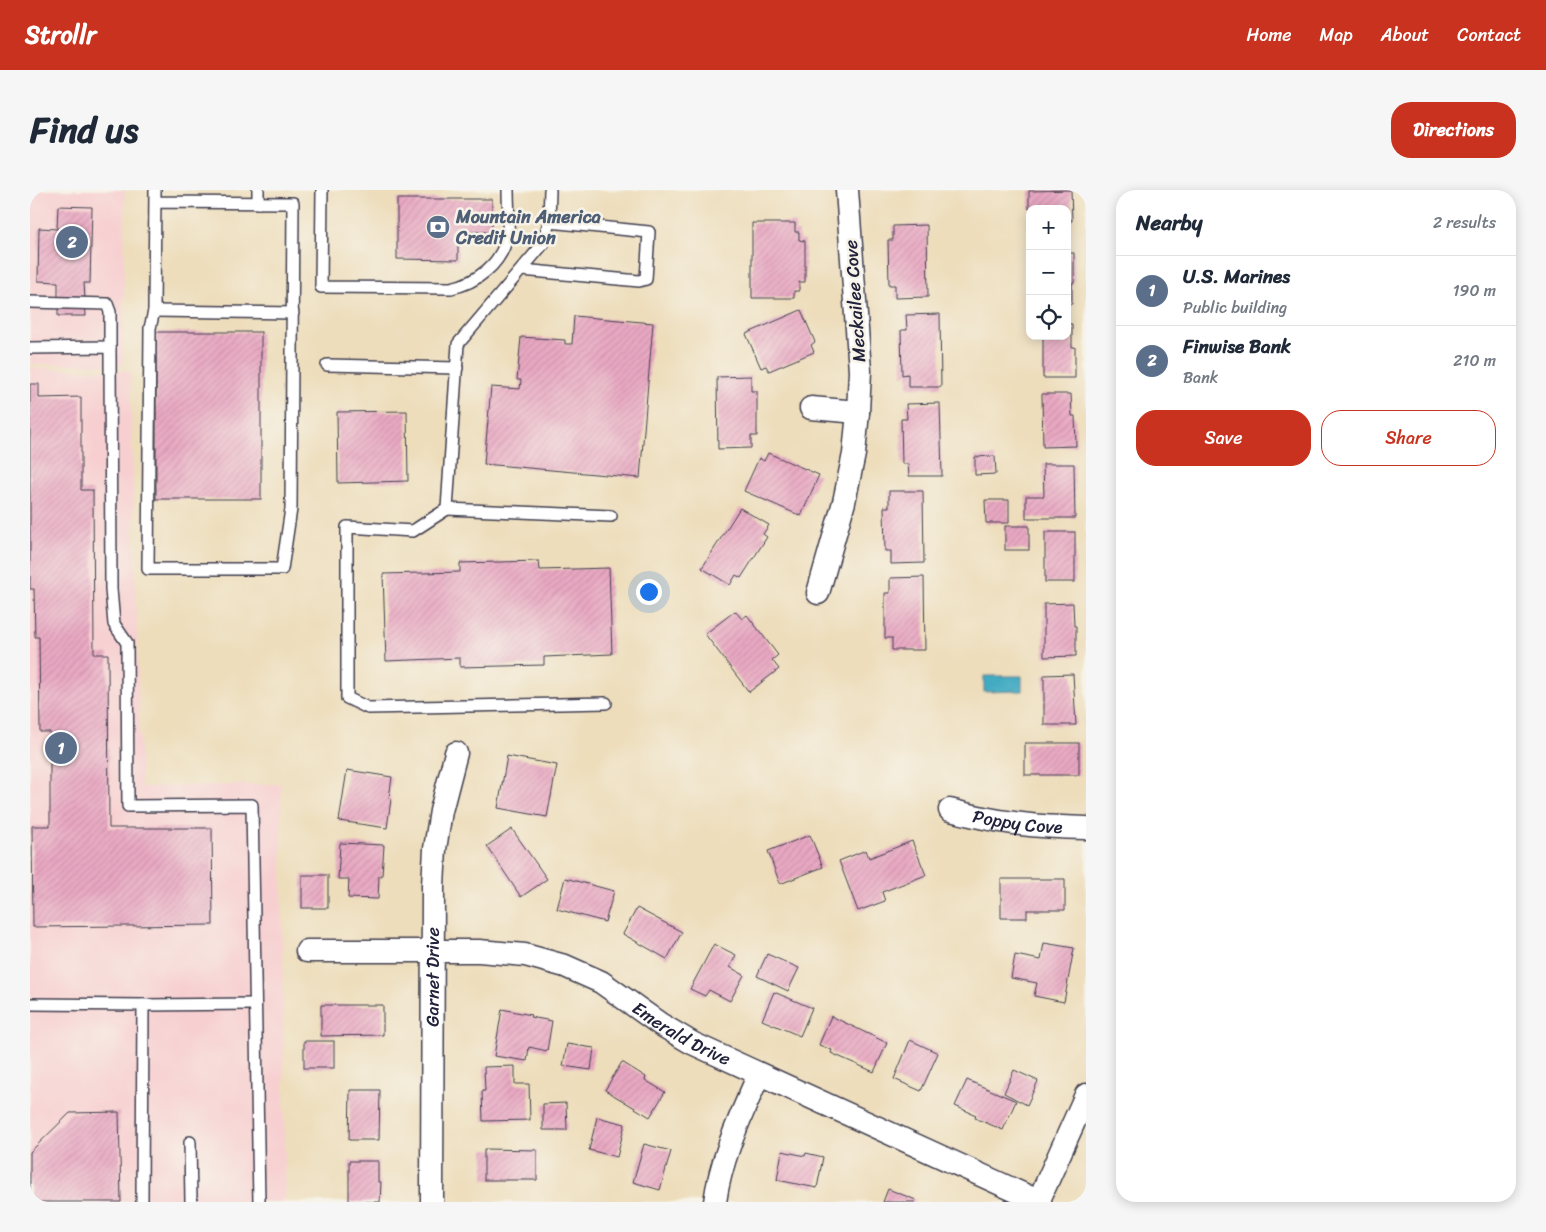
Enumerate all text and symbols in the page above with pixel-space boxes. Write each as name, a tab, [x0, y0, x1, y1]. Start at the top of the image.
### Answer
text: Strollr	[25, 14, 96, 56]
text: Home	[1247, 19, 1292, 51]
text: Map	[1320, 19, 1353, 51]
text: About	[1381, 19, 1429, 51]
text: Contact	[1457, 19, 1521, 51]
text: Find us	[30, 99, 138, 161]
button: Directions	[1391, 102, 1516, 158]
place label: Mountain America Credit Union	[455, 201, 601, 254]
text: Nearby	[1136, 204, 1202, 242]
map controls	[1026, 205, 1071, 340]
button: +	[1026, 205, 1071, 250]
text: 2 results	[1433, 208, 1496, 237]
bank icon: Mountain America Credit Union	[425, 214, 451, 240]
pin: 2	[56, 223, 88, 261]
street label: Meckailee Cove	[835, 239, 875, 363]
button: −	[1026, 250, 1071, 295]
text: U.S. Marines	[1183, 260, 1290, 293]
text: 1	[1149, 276, 1155, 305]
text: 190 m	[1453, 276, 1496, 305]
text: Public building	[1183, 293, 1287, 322]
button: locate	[1026, 295, 1071, 340]
text: Finwise Bank	[1183, 330, 1291, 363]
text: 2	[1147, 346, 1157, 375]
text: 210 m	[1453, 346, 1496, 375]
text: Bank	[1183, 363, 1218, 392]
button: Save	[1136, 410, 1311, 466]
button: Share	[1321, 410, 1496, 466]
your location	[636, 579, 662, 605]
pin: 1	[45, 729, 77, 767]
street label: Poppy Cove	[970, 800, 1064, 843]
street label: Garnet Drive	[417, 927, 449, 1027]
street label: Emerald Drive	[625, 993, 736, 1075]

